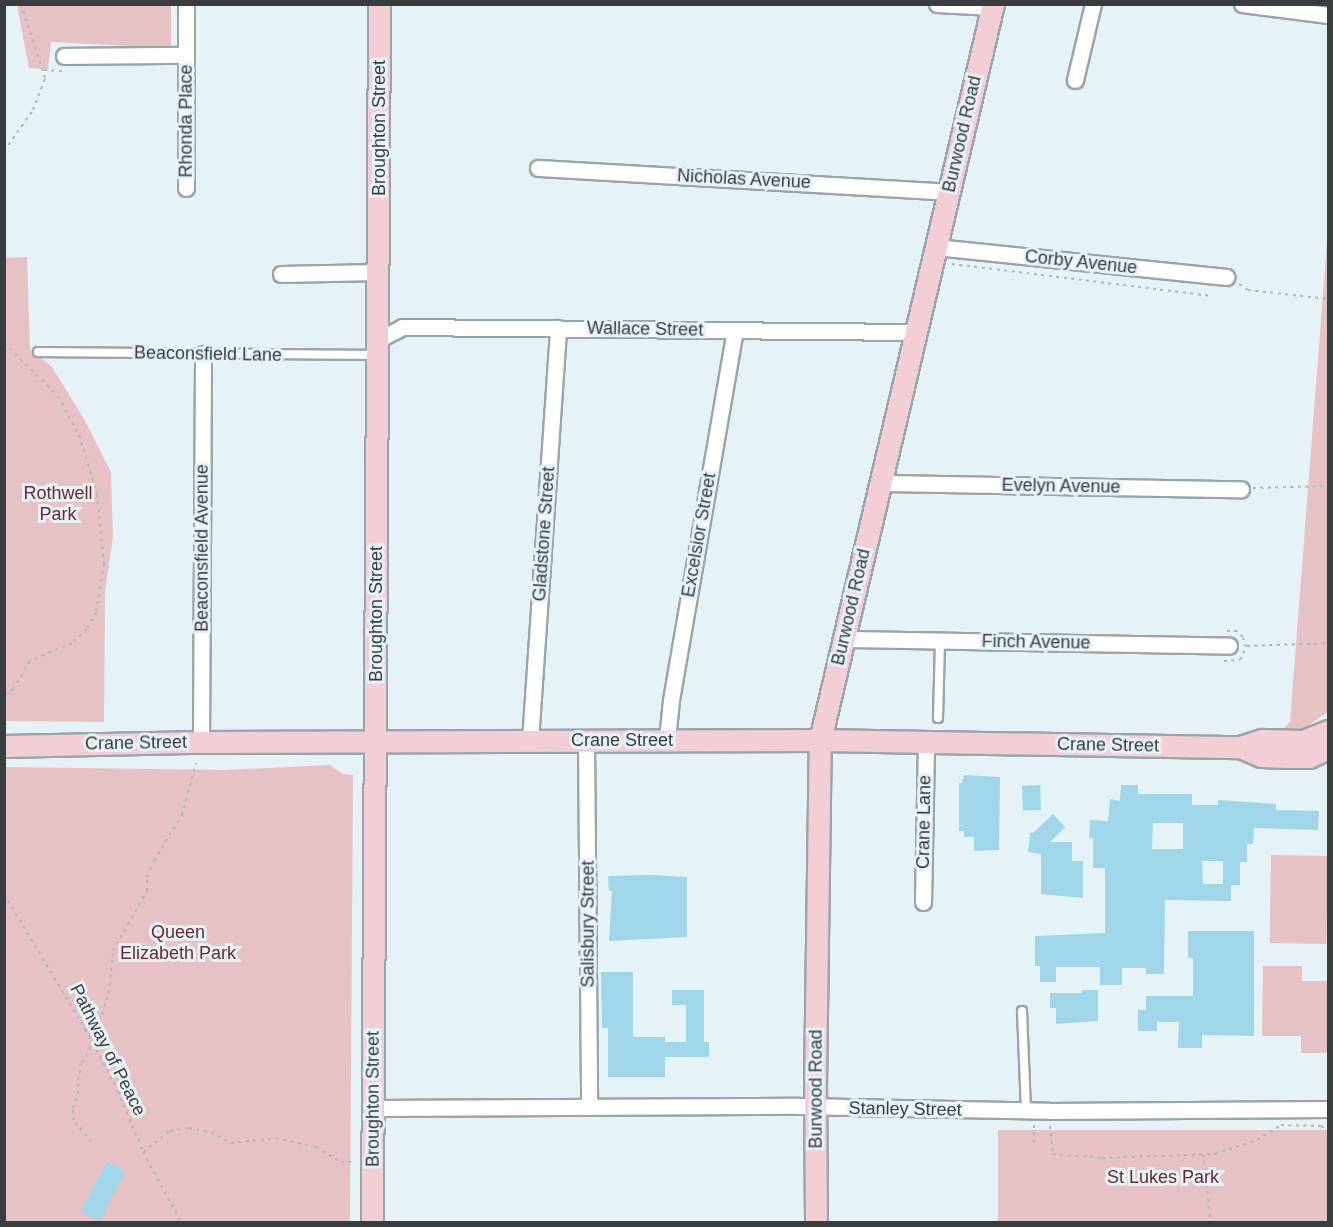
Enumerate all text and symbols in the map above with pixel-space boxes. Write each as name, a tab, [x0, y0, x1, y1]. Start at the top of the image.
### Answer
street label: Broughton Street	[368, 60, 390, 196]
street label: Rhonda Place	[175, 64, 197, 178]
street label: Burwood Road	[938, 74, 986, 194]
street label: Nicholas Avenue	[676, 165, 812, 193]
street label: Corby Avenue	[1023, 245, 1139, 279]
street label: Wallace Street	[587, 317, 703, 341]
street label: Beaconsfield Lane	[134, 342, 282, 366]
street label: Beaconsfield Avenue	[191, 464, 213, 632]
street label: Gladstone Street	[529, 466, 559, 602]
street label: Excelsior Street	[677, 471, 721, 599]
street label: Evelyn Avenue	[1001, 474, 1121, 498]
park label: Rothwell Park	[23, 483, 93, 526]
street label: Broughton Street	[365, 546, 387, 682]
street label: Burwood Road	[827, 547, 875, 667]
street label: Finch Avenue	[981, 630, 1091, 654]
street label: Crane Street	[571, 729, 673, 751]
street label: Crane Street	[85, 731, 187, 755]
street label: Crane Street	[1057, 733, 1159, 757]
street label: Crane Lane	[912, 775, 936, 869]
street label: Salisbury Street	[577, 860, 599, 988]
park label: Queen Elizabeth Park	[120, 922, 236, 964]
street label: Pathway of Peace	[65, 980, 151, 1120]
street label: Burwood Road	[805, 1029, 827, 1149]
street label: Broughton Street	[362, 1031, 384, 1167]
street label: Stanley Street	[848, 1097, 962, 1121]
park label: St Lukes Park	[1107, 1166, 1219, 1188]

